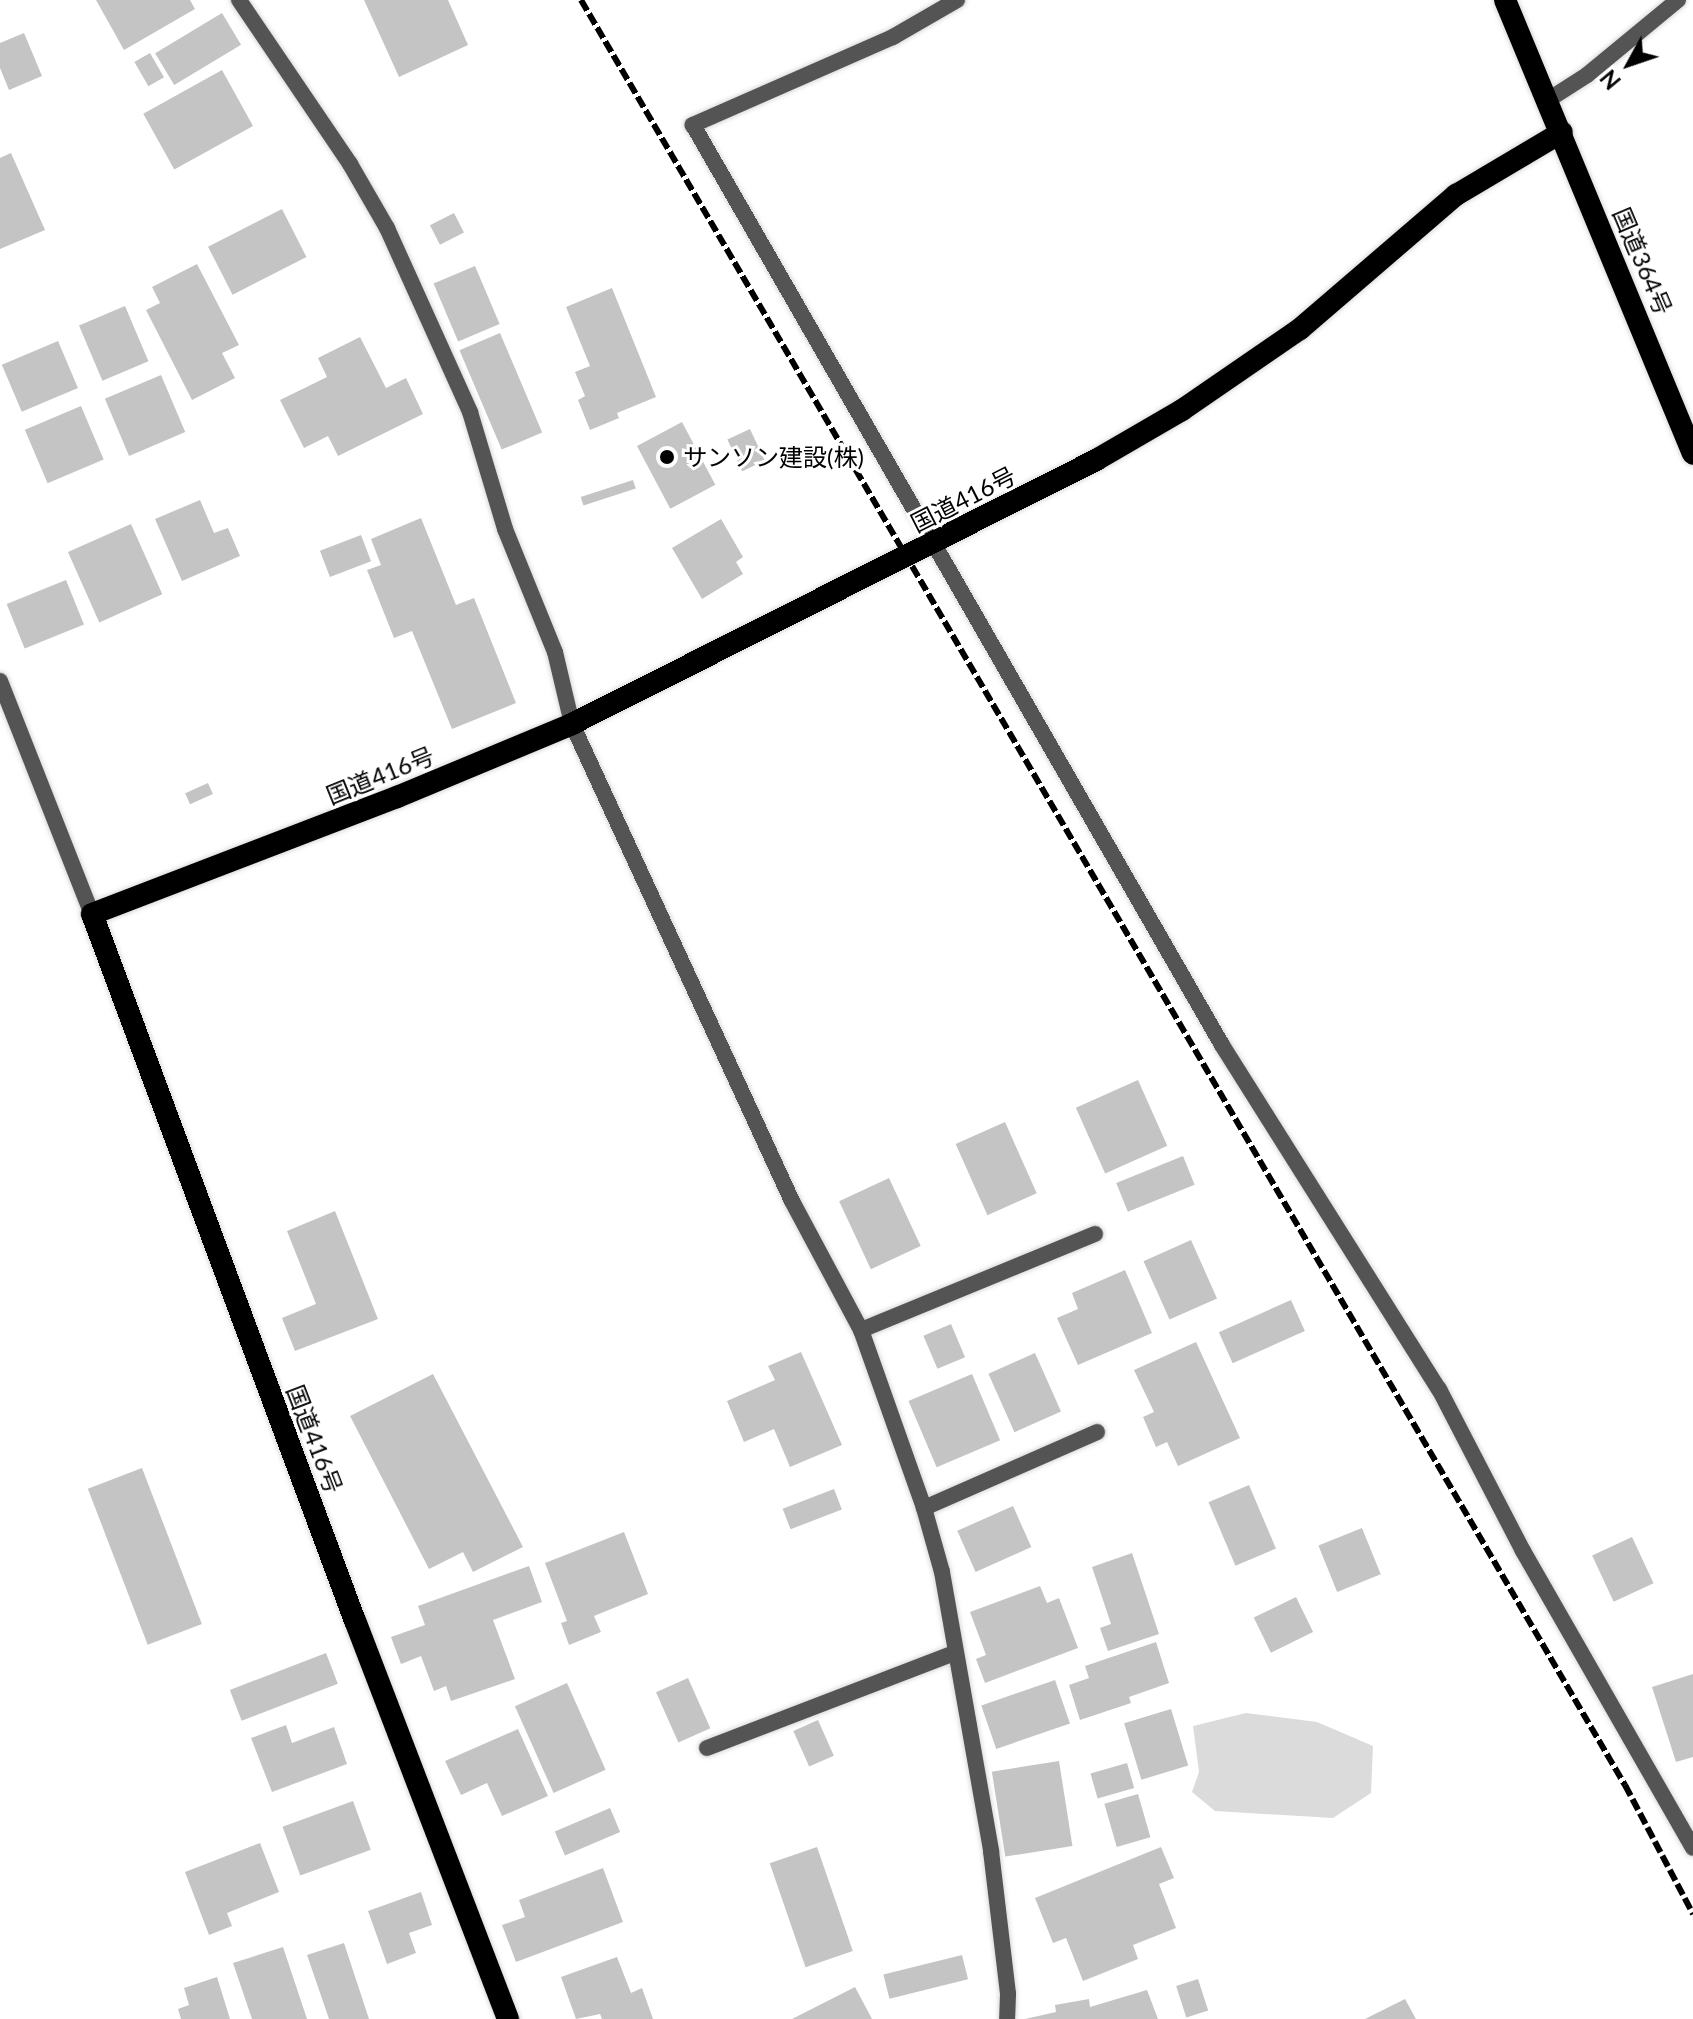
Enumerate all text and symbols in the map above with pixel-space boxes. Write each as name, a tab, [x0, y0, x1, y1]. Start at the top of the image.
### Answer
north arrow	[1589, 24, 1669, 104]
text: N	[1594, 65, 1626, 95]
street label: 国道364号	[1608, 203, 1678, 319]
place label: サンソン建設(株)	[683, 443, 864, 471]
marker: サンソン建設(株)	[658, 448, 676, 466]
street label: 国道416号	[906, 460, 1020, 538]
street label: 国道416号	[322, 740, 438, 810]
street label: 国道416号	[281, 1381, 349, 1497]

